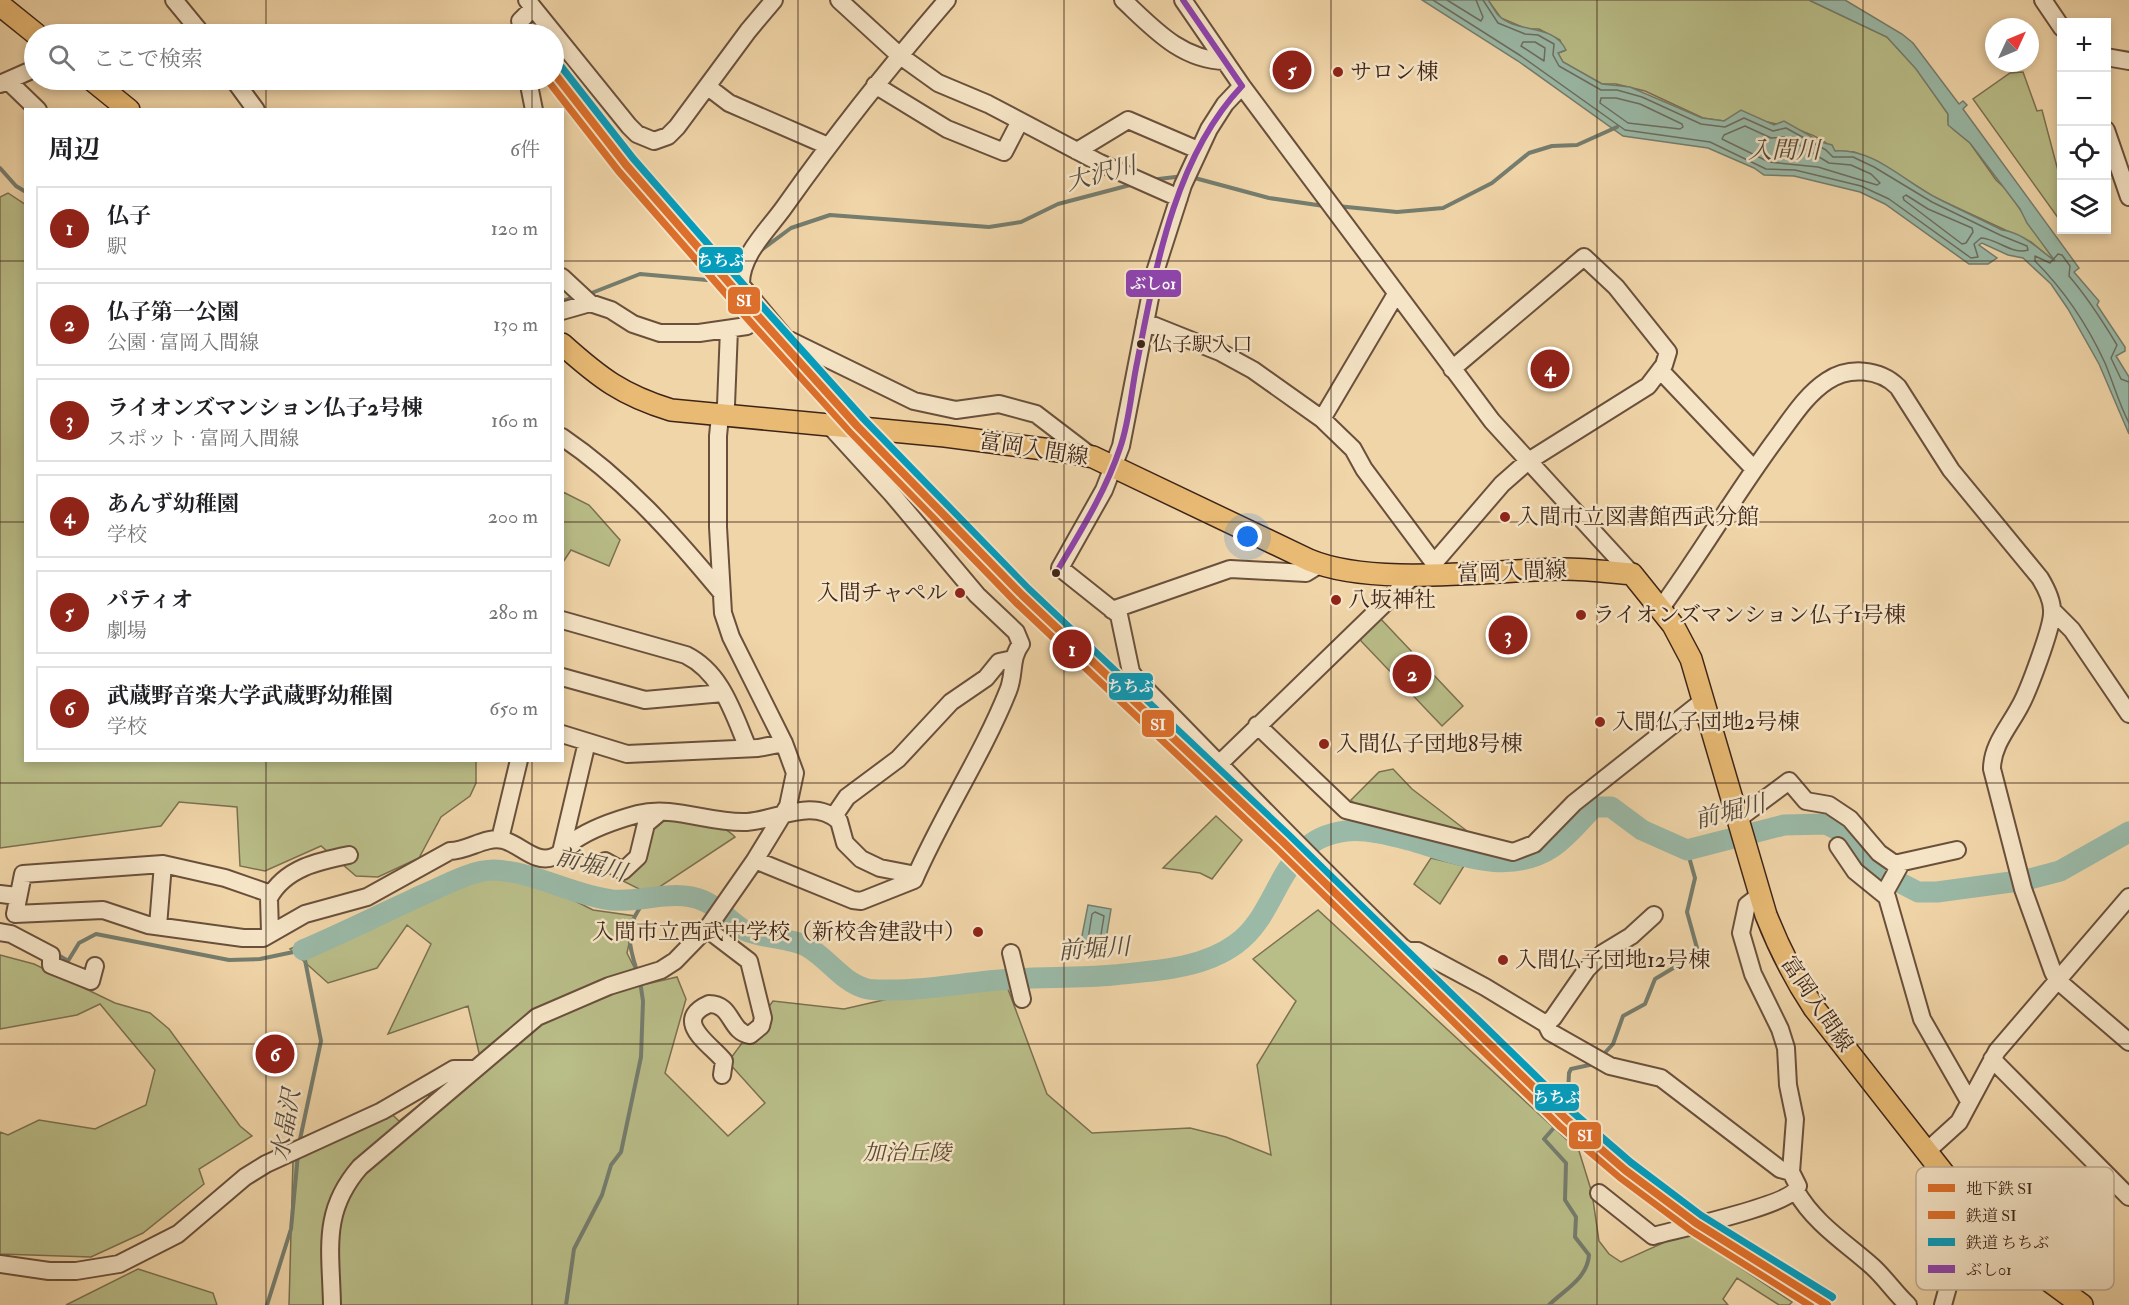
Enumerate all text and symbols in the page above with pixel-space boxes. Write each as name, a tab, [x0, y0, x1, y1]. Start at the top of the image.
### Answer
north arrow	[1985, 18, 2039, 72]
map controls	[2057, 18, 2111, 234]
button: +	[2057, 18, 2111, 72]
search box	[24, 24, 564, 90]
icon: search	[45, 41, 78, 74]
text: ここで検索	[93, 45, 203, 73]
pin: 5	[1272, 48, 1312, 92]
place label: サロン棟	[1350, 58, 1438, 86]
marker: サロン棟	[1331, 65, 1345, 79]
button: −	[2057, 72, 2111, 126]
button: locate	[2057, 126, 2111, 180]
text: 周辺	[48, 134, 100, 166]
water label: 入間川	[1748, 135, 1823, 166]
text: 6件	[510, 137, 540, 162]
water label: 大沢川	[1062, 149, 1143, 198]
button: layers	[2057, 180, 2111, 234]
text: 仏子	[107, 202, 151, 230]
text: 1	[66, 216, 73, 241]
text: 120 m	[491, 216, 538, 241]
text: 駅	[107, 234, 127, 259]
line badge: ちちぶ	[698, 246, 744, 274]
text: ちちぶ	[697, 251, 745, 271]
line badge: ぶし01	[1125, 269, 1182, 298]
text: ぶし01	[1130, 274, 1176, 294]
line badge: SI	[727, 286, 761, 315]
text: SI	[736, 291, 752, 311]
text: 仏子第一公園	[107, 298, 239, 326]
text: 2	[64, 312, 75, 337]
text: 130 m	[493, 312, 538, 337]
text: 公園 · 富岡入間線	[107, 330, 259, 355]
place label: 仏子駅入口	[1152, 332, 1252, 357]
marker: 仏子駅入口	[1135, 338, 1147, 350]
pin: 4	[1530, 346, 1570, 392]
text: ライオンズマンション仏子2号棟	[107, 394, 423, 422]
text: 3	[66, 408, 73, 433]
text: 160 m	[491, 408, 538, 433]
text: スポット · 富岡入間線	[107, 426, 299, 451]
street label: 富岡入間線	[977, 427, 1091, 471]
text: あんず幼稚園	[107, 490, 239, 518]
place label: 入間市立図書館西武分館	[1517, 503, 1759, 531]
text: 4	[64, 504, 75, 529]
text: 200 m	[488, 504, 538, 529]
marker: 入間市立図書館西武分館	[1498, 510, 1512, 524]
text: 学校	[107, 522, 147, 547]
your location	[1233, 522, 1262, 551]
street label: 富岡入間線	[1457, 556, 1567, 588]
unlabelled marker	[1050, 567, 1062, 579]
place label: 入間チャペル	[817, 579, 948, 607]
text: パティオ	[107, 586, 193, 614]
marker: 入間チャペル	[953, 586, 967, 600]
place label: 八坂神社	[1348, 586, 1436, 614]
marker: 八坂神社	[1329, 593, 1343, 607]
text: 5	[65, 600, 74, 625]
text: 280 m	[488, 600, 538, 625]
place label: ライオンズマンション仏子1号棟	[1593, 601, 1905, 629]
marker: ライオンズマンション仏子1号棟	[1574, 608, 1588, 622]
pin: 3	[1488, 612, 1528, 658]
text: 劇場	[107, 618, 147, 643]
pin: 1	[1052, 626, 1092, 672]
pin: 2	[1392, 652, 1432, 696]
line badge: ちちぶ	[1108, 672, 1154, 701]
text: ちちぶ	[1107, 677, 1155, 697]
text: 武蔵野音楽大学武蔵野幼稚園	[107, 682, 393, 710]
text: 6	[64, 696, 75, 721]
text: 650 m	[489, 696, 538, 721]
place label: 入間仏子団地2号棟	[1612, 708, 1799, 736]
line badge: SI	[1141, 709, 1175, 738]
text: 学校	[107, 714, 147, 739]
text: SI	[1150, 715, 1166, 735]
marker: 入間仏子団地2号棟	[1593, 715, 1607, 729]
place label: 入間仏子団地8号棟	[1336, 730, 1522, 758]
marker: 入間仏子団地8号棟	[1317, 737, 1331, 751]
water label: 前堀川	[1691, 788, 1772, 836]
water label: 前堀川	[552, 841, 633, 889]
place label: 入間市立西武中学校（新校舎建設中）	[592, 918, 966, 946]
marker: 入間市立西武中学校（新校舎建設中）	[971, 925, 985, 939]
water label: 前堀川	[1057, 931, 1134, 967]
place label: 入間仏子団地12号棟	[1515, 946, 1710, 974]
street label: 富岡入間線	[1775, 951, 1859, 1057]
marker: 入間仏子団地12号棟	[1496, 953, 1510, 967]
pin: 6	[256, 1032, 294, 1076]
line badge: ちちぶ	[1534, 1083, 1580, 1112]
water label: 水晶沢	[264, 1084, 308, 1163]
text: ちちぶ	[1533, 1088, 1581, 1108]
line badge: SI	[1568, 1121, 1602, 1150]
text: SI	[1577, 1126, 1593, 1146]
park label: 加治丘陵	[863, 1139, 954, 1167]
legend	[1916, 1167, 2114, 1290]
text: 地下鉄 SI	[1966, 1179, 2033, 1199]
text: 鉄道 SI	[1965, 1206, 2017, 1226]
text: 鉄道 ちちぶ	[1965, 1233, 2049, 1253]
text: ぶし01	[1966, 1260, 2012, 1280]

